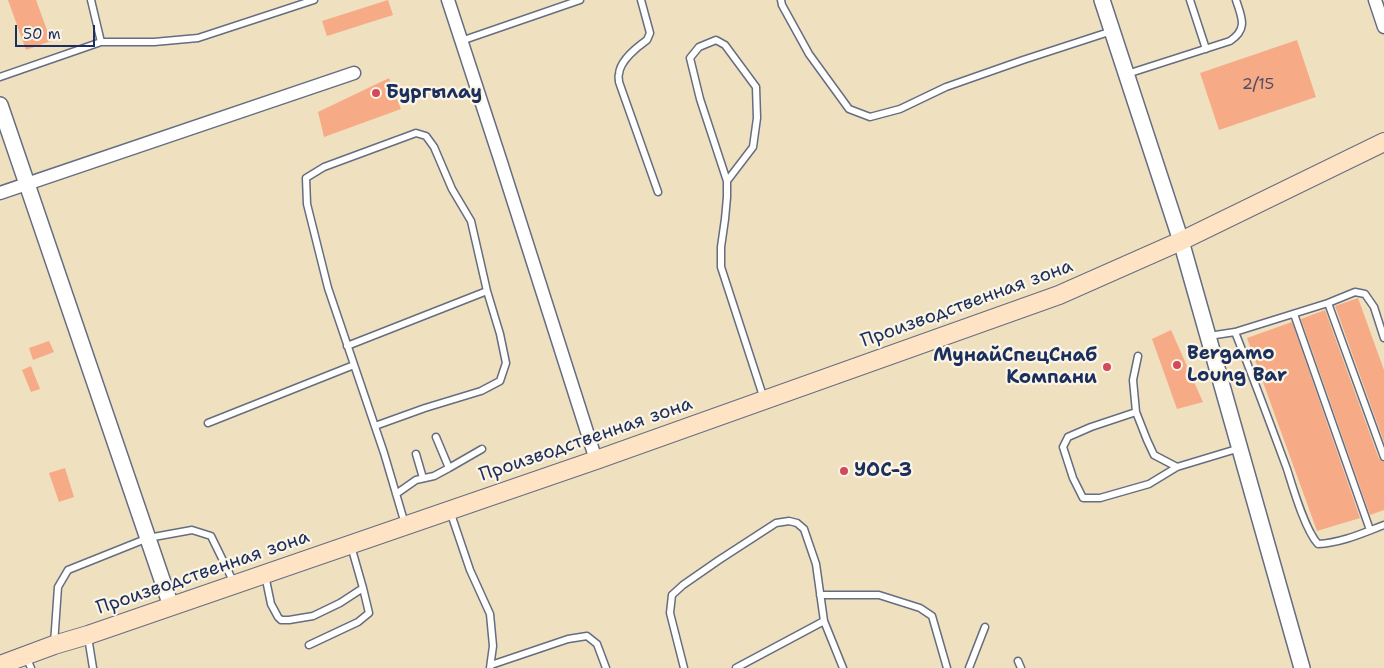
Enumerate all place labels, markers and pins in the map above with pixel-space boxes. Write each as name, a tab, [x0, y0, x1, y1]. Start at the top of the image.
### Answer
place label: Бургылау	[386, 82, 482, 104]
marker: Бургылау	[370, 87, 382, 99]
place label: Bergamo Loung Bar	[1187, 343, 1287, 387]
place label: МунайСпецСнаб Компани	[933, 345, 1097, 389]
marker: Bergamo Loung Bar	[1171, 359, 1183, 371]
marker: МунайСпецСнаб Компани	[1101, 361, 1113, 373]
place label: УОС-3	[854, 460, 912, 482]
marker: УОС-3	[838, 465, 850, 477]

